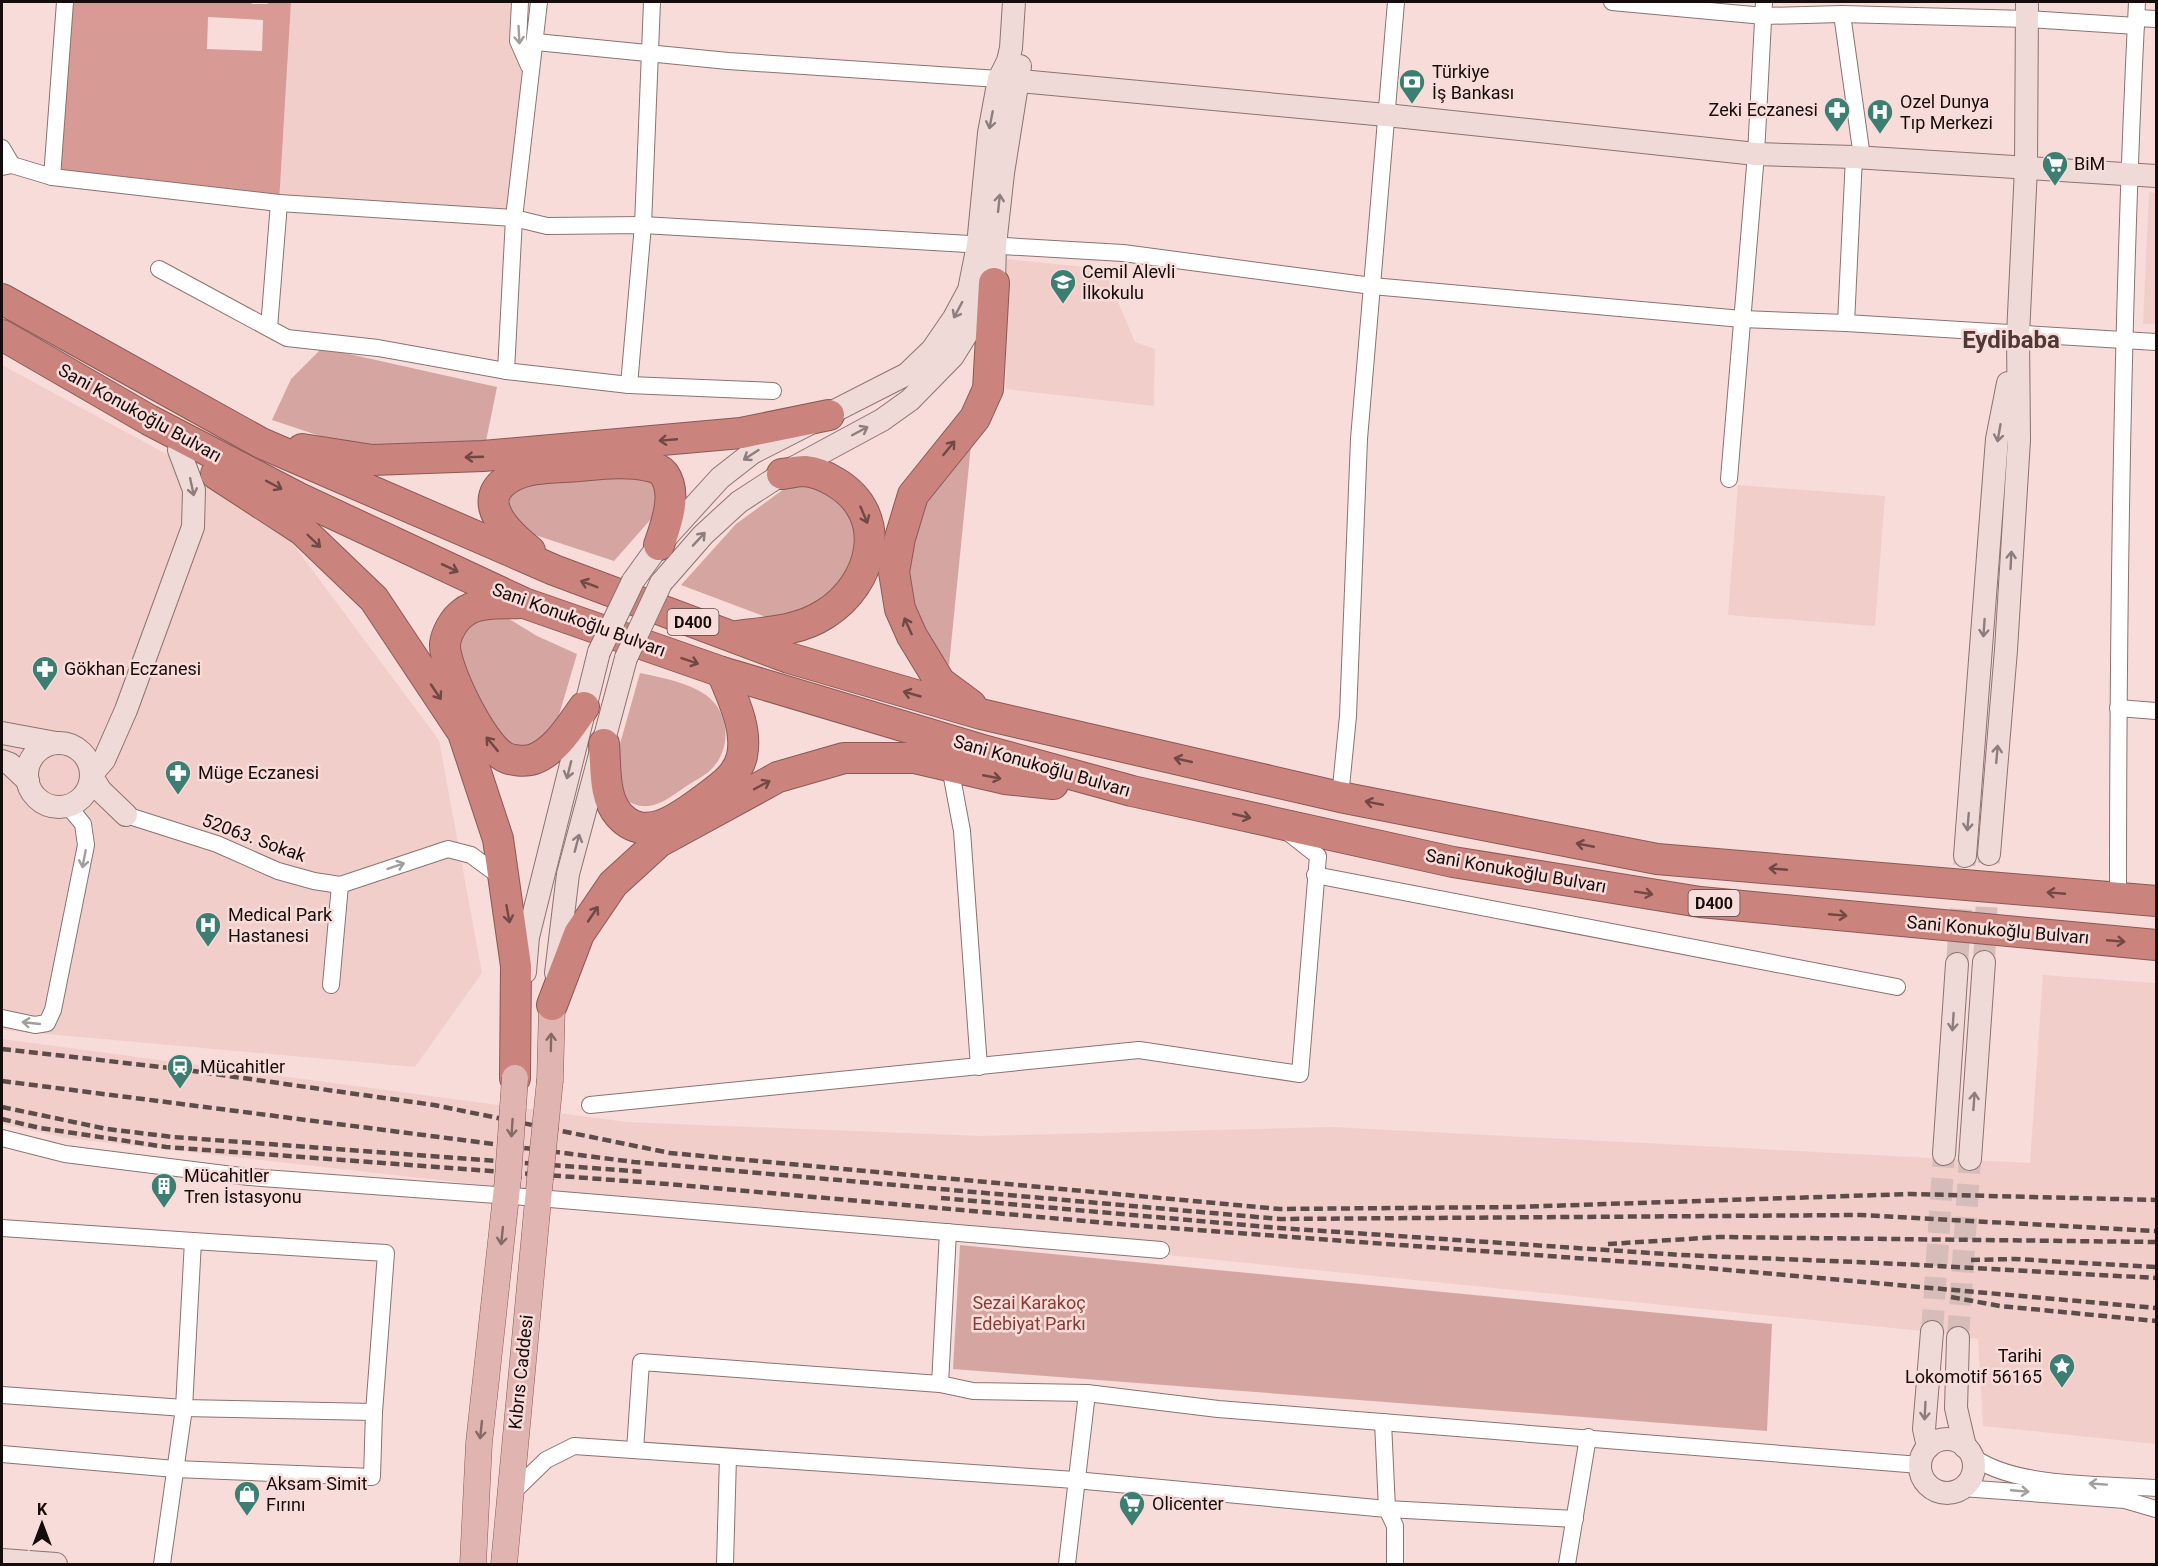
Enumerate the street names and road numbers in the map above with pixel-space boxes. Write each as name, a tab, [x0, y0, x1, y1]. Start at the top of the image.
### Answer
street label: Sani Konukoğlu Bulvarı	[55, 359, 225, 466]
street label: Sani Konukoğlu Bulvarı	[490, 578, 669, 661]
road number: D400	[668, 609, 718, 635]
street label: Sani Konukoğlu Bulvarı	[951, 730, 1133, 801]
street label: 52063. Sokak	[199, 809, 310, 866]
street label: Sani Konukoğlu Bulvarı	[1424, 844, 1608, 897]
road number: D400	[1688, 890, 1740, 916]
street label: Sani Konukoğlu Bulvarı	[1906, 911, 2090, 948]
street label: Kıbrıs Caddesi	[504, 1314, 537, 1430]

